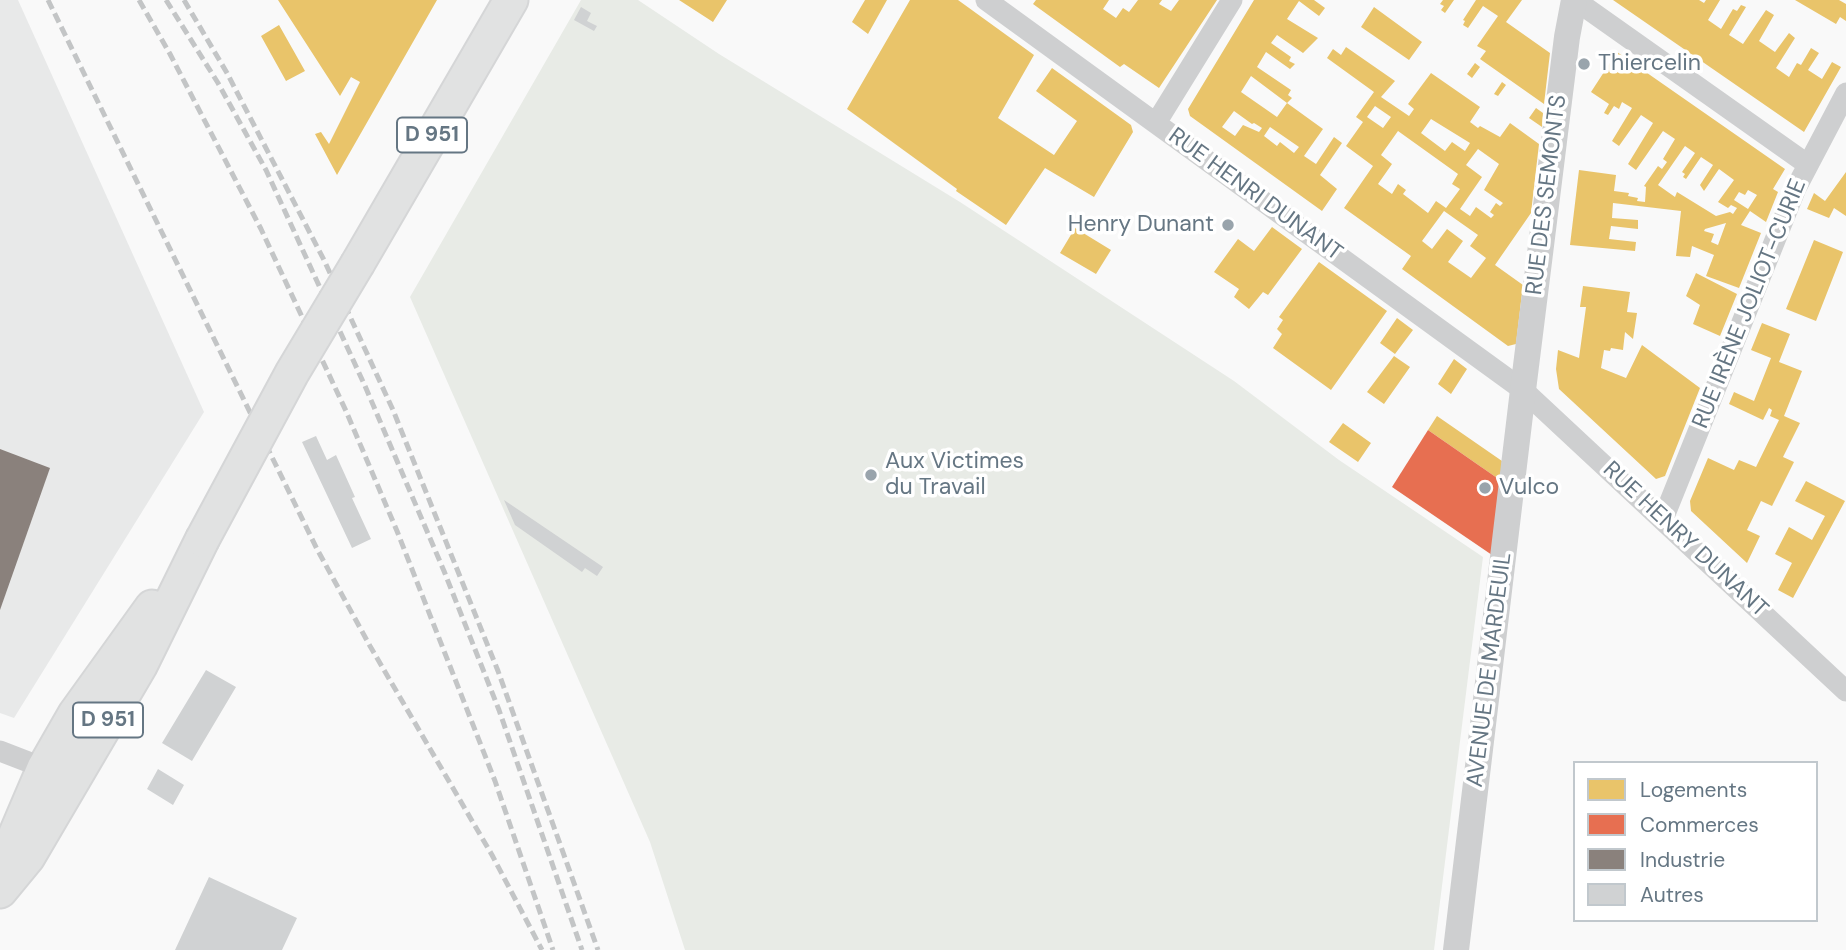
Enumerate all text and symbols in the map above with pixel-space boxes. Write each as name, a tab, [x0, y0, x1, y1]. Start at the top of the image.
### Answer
place label: Thiercelin	[1598, 50, 1701, 78]
marker: Thiercelin	[1576, 56, 1592, 72]
street label: RUE DES SEMONTS	[1521, 93, 1573, 297]
road number: D 951	[397, 118, 467, 152]
street label: RUE HENRI DUNANT	[1163, 123, 1347, 267]
street label: RUE IRÈNE JOLIOT-CURIE	[1687, 175, 1813, 433]
place label: Henry Dunant	[1068, 211, 1214, 239]
marker: Henry Dunant	[1220, 217, 1236, 233]
place label: Aux Victimes du Travail	[885, 448, 1024, 502]
street label: RUE HENRY DUNANT	[1597, 456, 1773, 624]
marker: Aux Victimes du Travail	[863, 467, 879, 483]
place label: Vulco	[1499, 474, 1559, 502]
marker: Vulco	[1477, 480, 1493, 496]
street label: AVENUE DE MARDEUIL	[1462, 551, 1518, 789]
road number: D 951	[73, 702, 143, 738]
legend	[1573, 761, 1818, 922]
text: Logements	[1640, 776, 1747, 804]
text: Commerces	[1640, 811, 1759, 839]
text: Industrie	[1640, 846, 1725, 874]
text: Autres	[1640, 881, 1704, 909]

